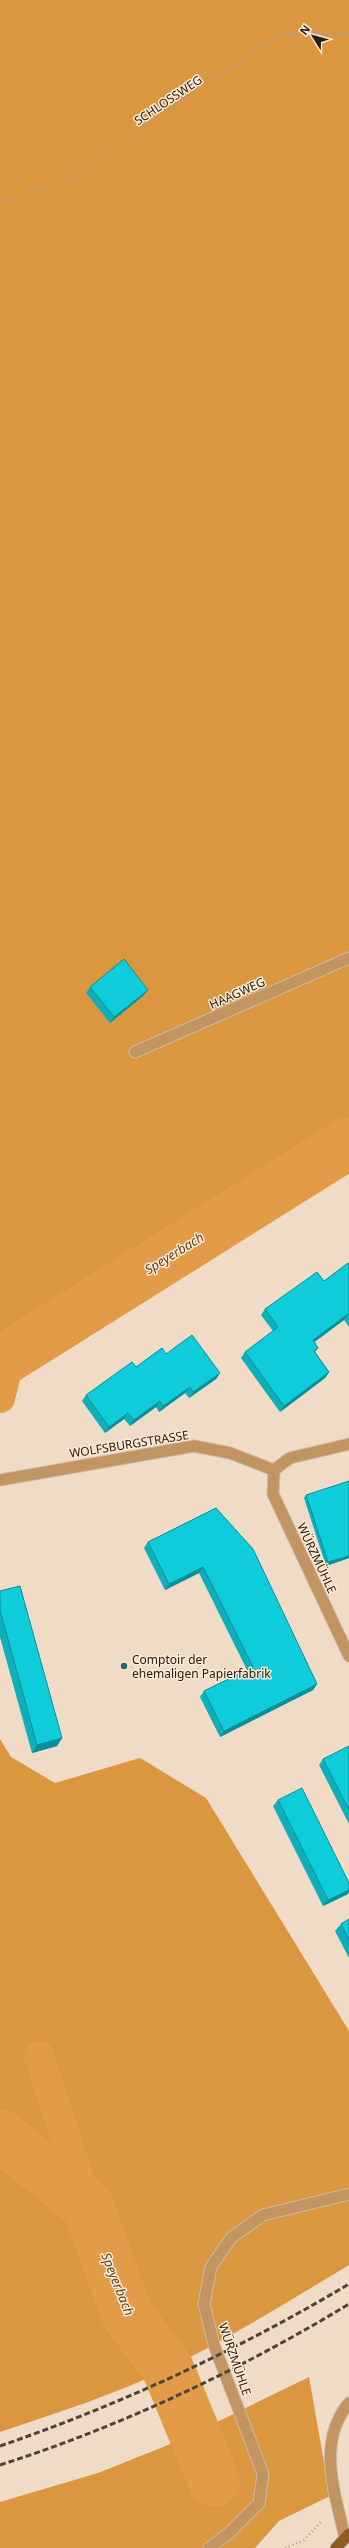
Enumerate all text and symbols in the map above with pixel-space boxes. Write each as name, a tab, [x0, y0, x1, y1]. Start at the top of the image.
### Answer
north arrow	[293, 16, 333, 56]
text: N	[296, 22, 313, 38]
street label: SCHLOSSWEG	[131, 71, 205, 129]
street label: HAAGWEG	[206, 973, 268, 1013]
water label: Speyerbach	[141, 1228, 207, 1278]
street label: WOLFSBURGSTRASSE	[68, 1426, 190, 1462]
street label: WÜRZMÜHLE	[293, 1520, 341, 1596]
place label: Comptoir der ehemaligen Papierfabrik	[132, 1651, 271, 1682]
marker: Comptoir der ehemaligen Papierfabrik	[119, 1661, 129, 1671]
water label: Speyerbach	[97, 2250, 139, 2318]
street label: WÜRZMÜHLE	[215, 2320, 255, 2398]

